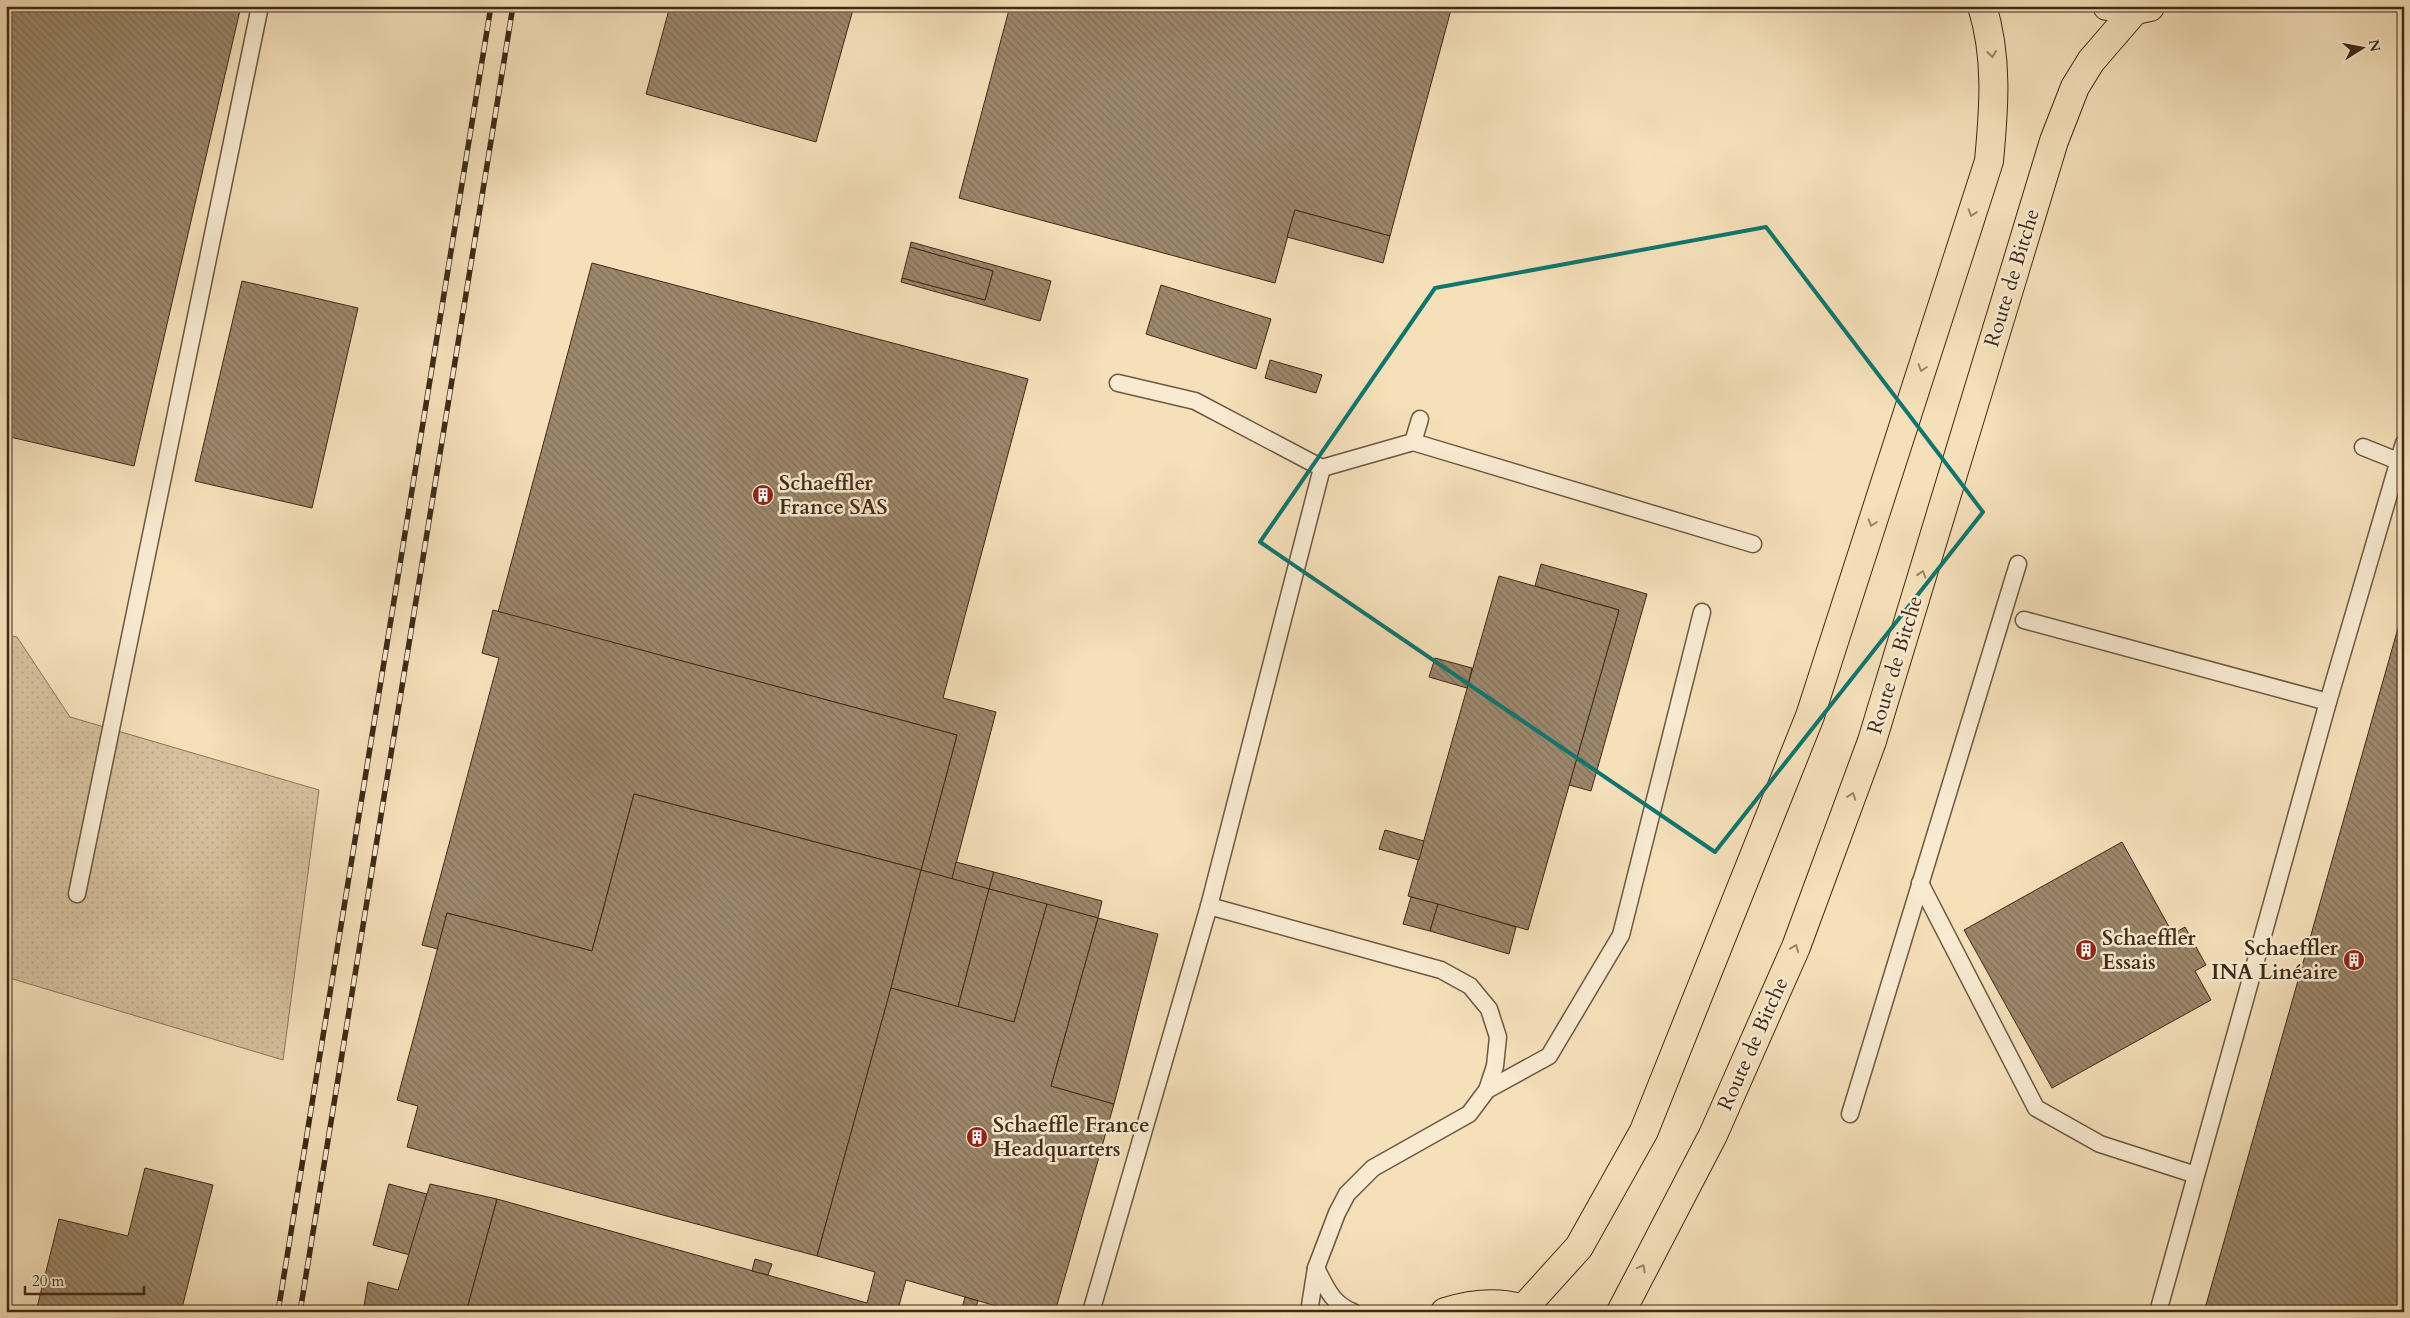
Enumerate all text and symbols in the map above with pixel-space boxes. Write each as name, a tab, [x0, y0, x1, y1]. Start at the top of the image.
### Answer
north arrow	[2338, 22, 2388, 72]
text: N	[2364, 38, 2385, 53]
one-way arrow	[1986, 50, 1997, 58]
street label: Route de Bitche	[1977, 205, 2047, 351]
one-way arrow	[1968, 209, 1978, 217]
one-way arrow	[1918, 363, 1928, 372]
place label: Schaeffler France SAS	[779, 469, 888, 522]
building icon: Schaeffler France SAS	[751, 483, 775, 507]
one-way arrow	[1868, 518, 1878, 526]
one-way arrow	[1917, 571, 1927, 579]
street label: Route de Bitche	[1860, 592, 1930, 738]
one-way arrow	[1846, 792, 1856, 801]
place label: Schaeffler Essais	[2102, 924, 2196, 977]
place label: Schaeffler INA Linéaire	[2211, 934, 2339, 987]
building icon: Schaeffler Essais	[2074, 938, 2098, 962]
one-way arrow	[1789, 944, 1800, 953]
building icon: Schaeffler INA Linéaire	[2342, 948, 2366, 972]
street label: Route de Bitche	[1711, 973, 1795, 1115]
place label: Schaeffle France Headquarters	[993, 1111, 1150, 1164]
building icon: Schaeffle France Headquarters	[965, 1125, 989, 1149]
scale bar	[25, 1263, 144, 1295]
one-way arrow	[1636, 1264, 1646, 1273]
text: 20 m	[32, 1271, 64, 1291]

